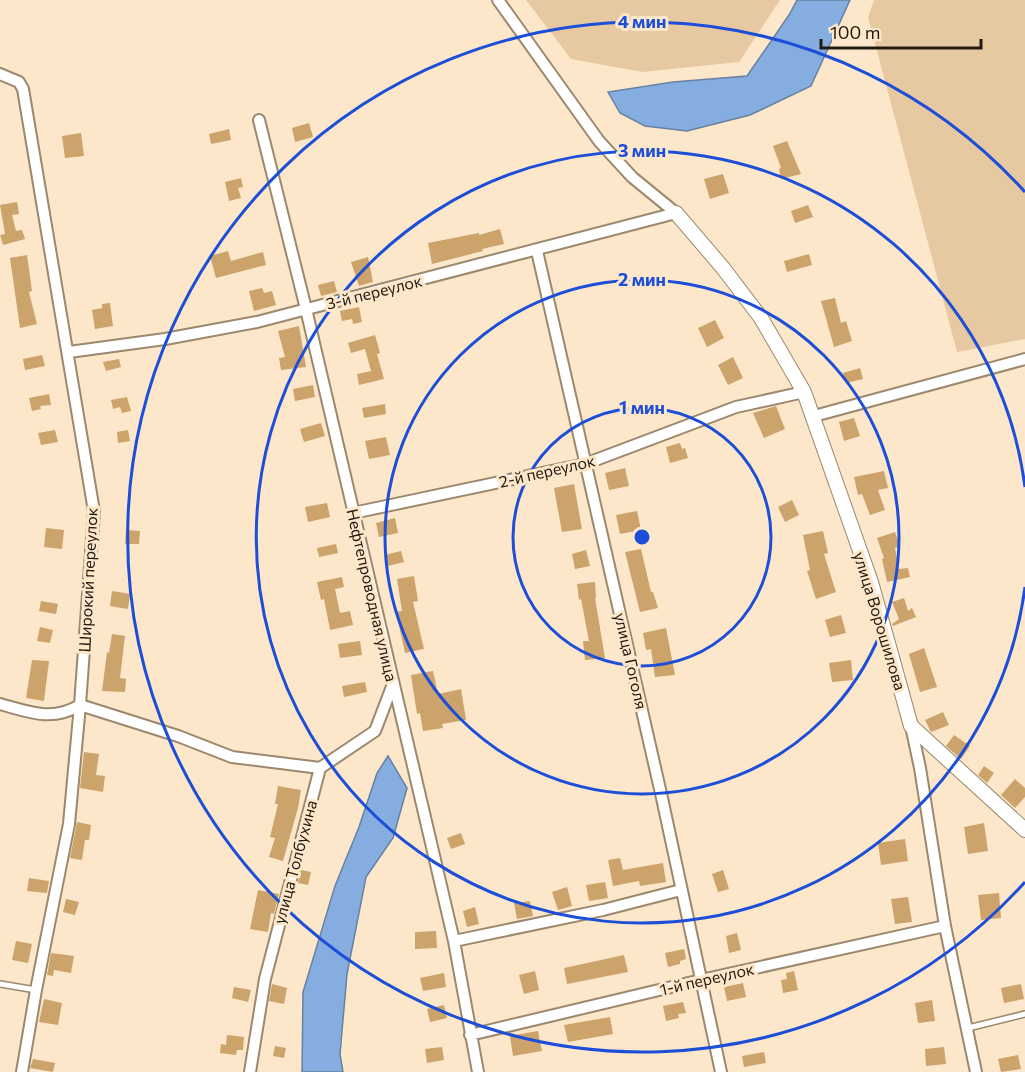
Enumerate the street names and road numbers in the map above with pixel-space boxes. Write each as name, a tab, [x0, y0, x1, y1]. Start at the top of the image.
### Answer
street label: 3-й переулок	[324, 270, 424, 313]
street label: 2-й переулок	[497, 450, 597, 491]
street label: Широкий переулок	[74, 507, 101, 653]
street label: Нефтепроводная улица	[343, 507, 402, 683]
street label: улица Ворошилова	[850, 549, 911, 692]
street label: улица Гоголя	[611, 611, 652, 711]
street label: улица Толбухина	[269, 798, 320, 926]
street label: 1-й переулок	[658, 958, 756, 999]

